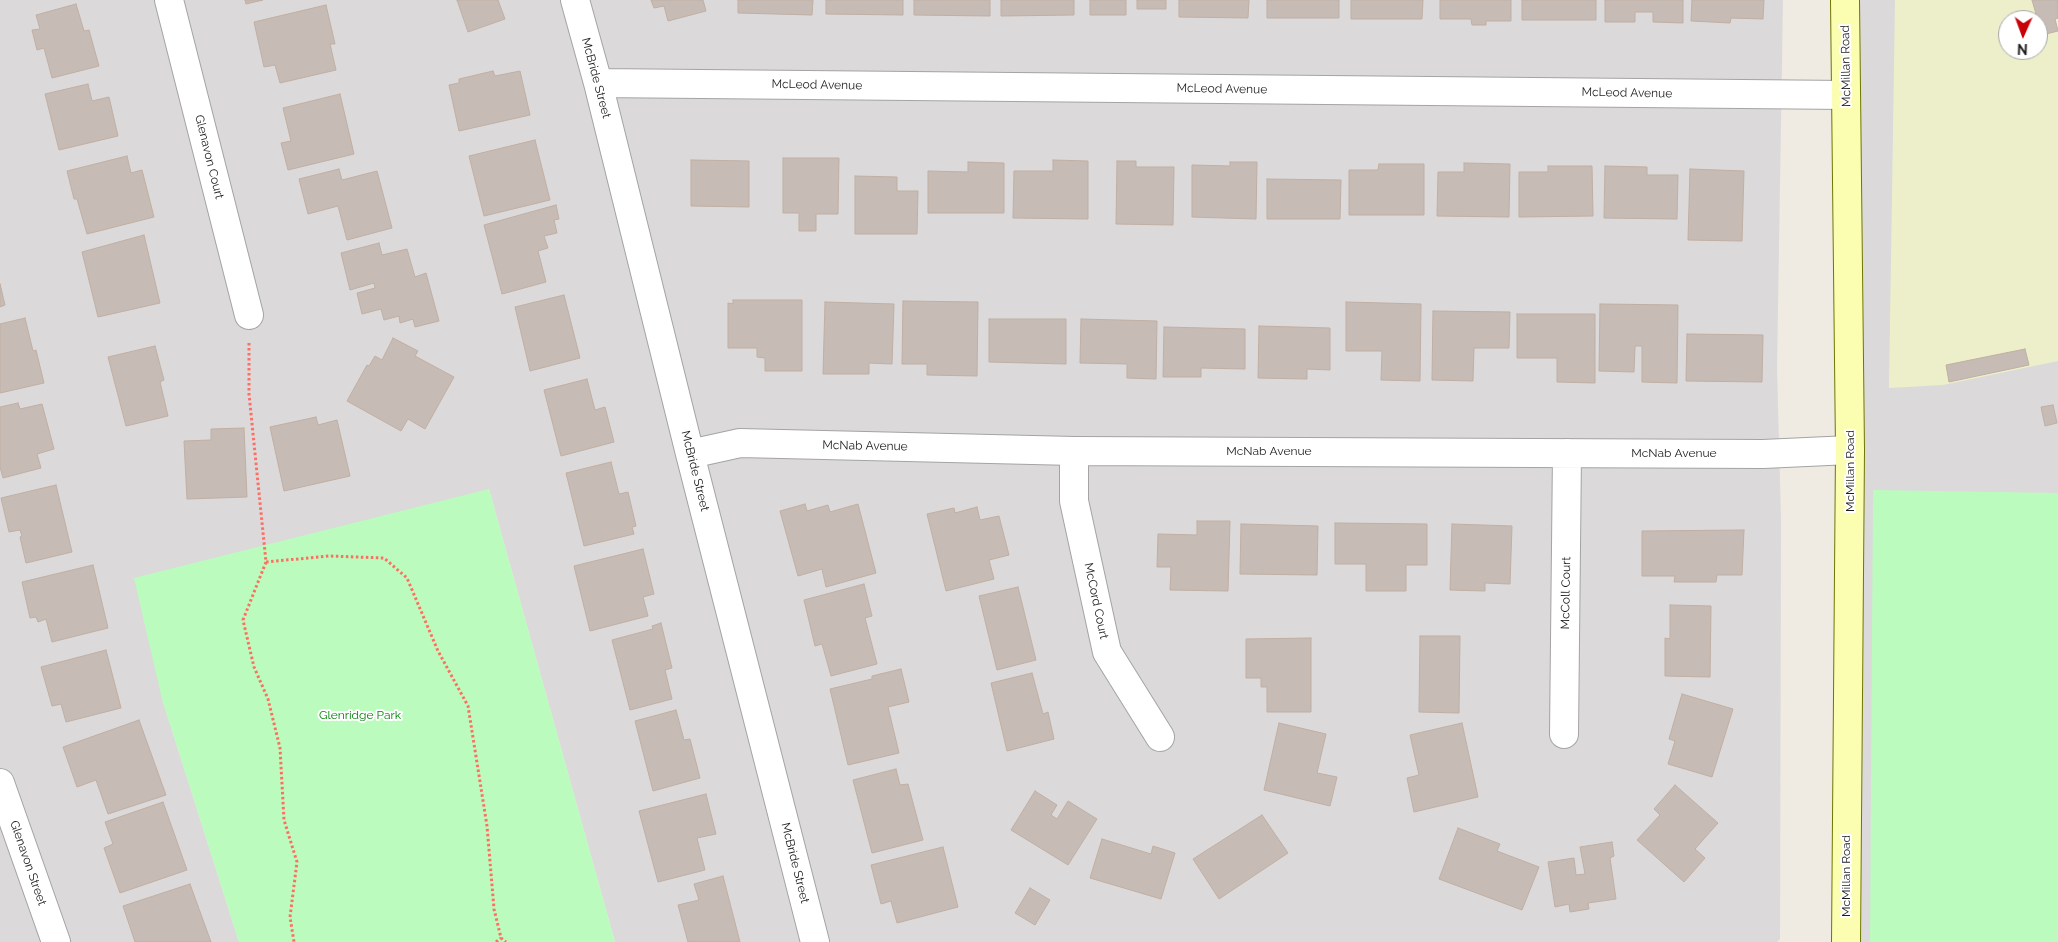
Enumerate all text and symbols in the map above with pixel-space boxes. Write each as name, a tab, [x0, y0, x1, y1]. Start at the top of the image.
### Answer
north arrow	[1998, 10, 2048, 60]
street label: McMillan Road	[1838, 25, 1854, 107]
street label: McBride Street	[578, 36, 614, 120]
text: N	[2017, 41, 2028, 57]
street label: McLeod Avenue	[772, 77, 862, 93]
street label: McLeod Avenue	[1177, 81, 1267, 97]
street label: McLeod Avenue	[1582, 85, 1672, 101]
street label: Glenavon Court	[192, 113, 226, 201]
street label: McBride Street	[678, 429, 712, 513]
street label: McMillan Road	[1843, 430, 1857, 512]
street label: McNab Avenue	[822, 438, 908, 454]
street label: McNab Avenue	[1226, 444, 1312, 458]
street label: McNab Avenue	[1631, 446, 1717, 460]
street label: McColl Court	[1558, 557, 1574, 629]
street label: McCord Court	[1081, 562, 1111, 640]
park label: Glenridge Park	[319, 708, 401, 722]
street label: Glenavon Street	[7, 819, 49, 907]
street label: McBride Street	[778, 821, 812, 905]
street label: McMillan Road	[1839, 835, 1853, 917]

